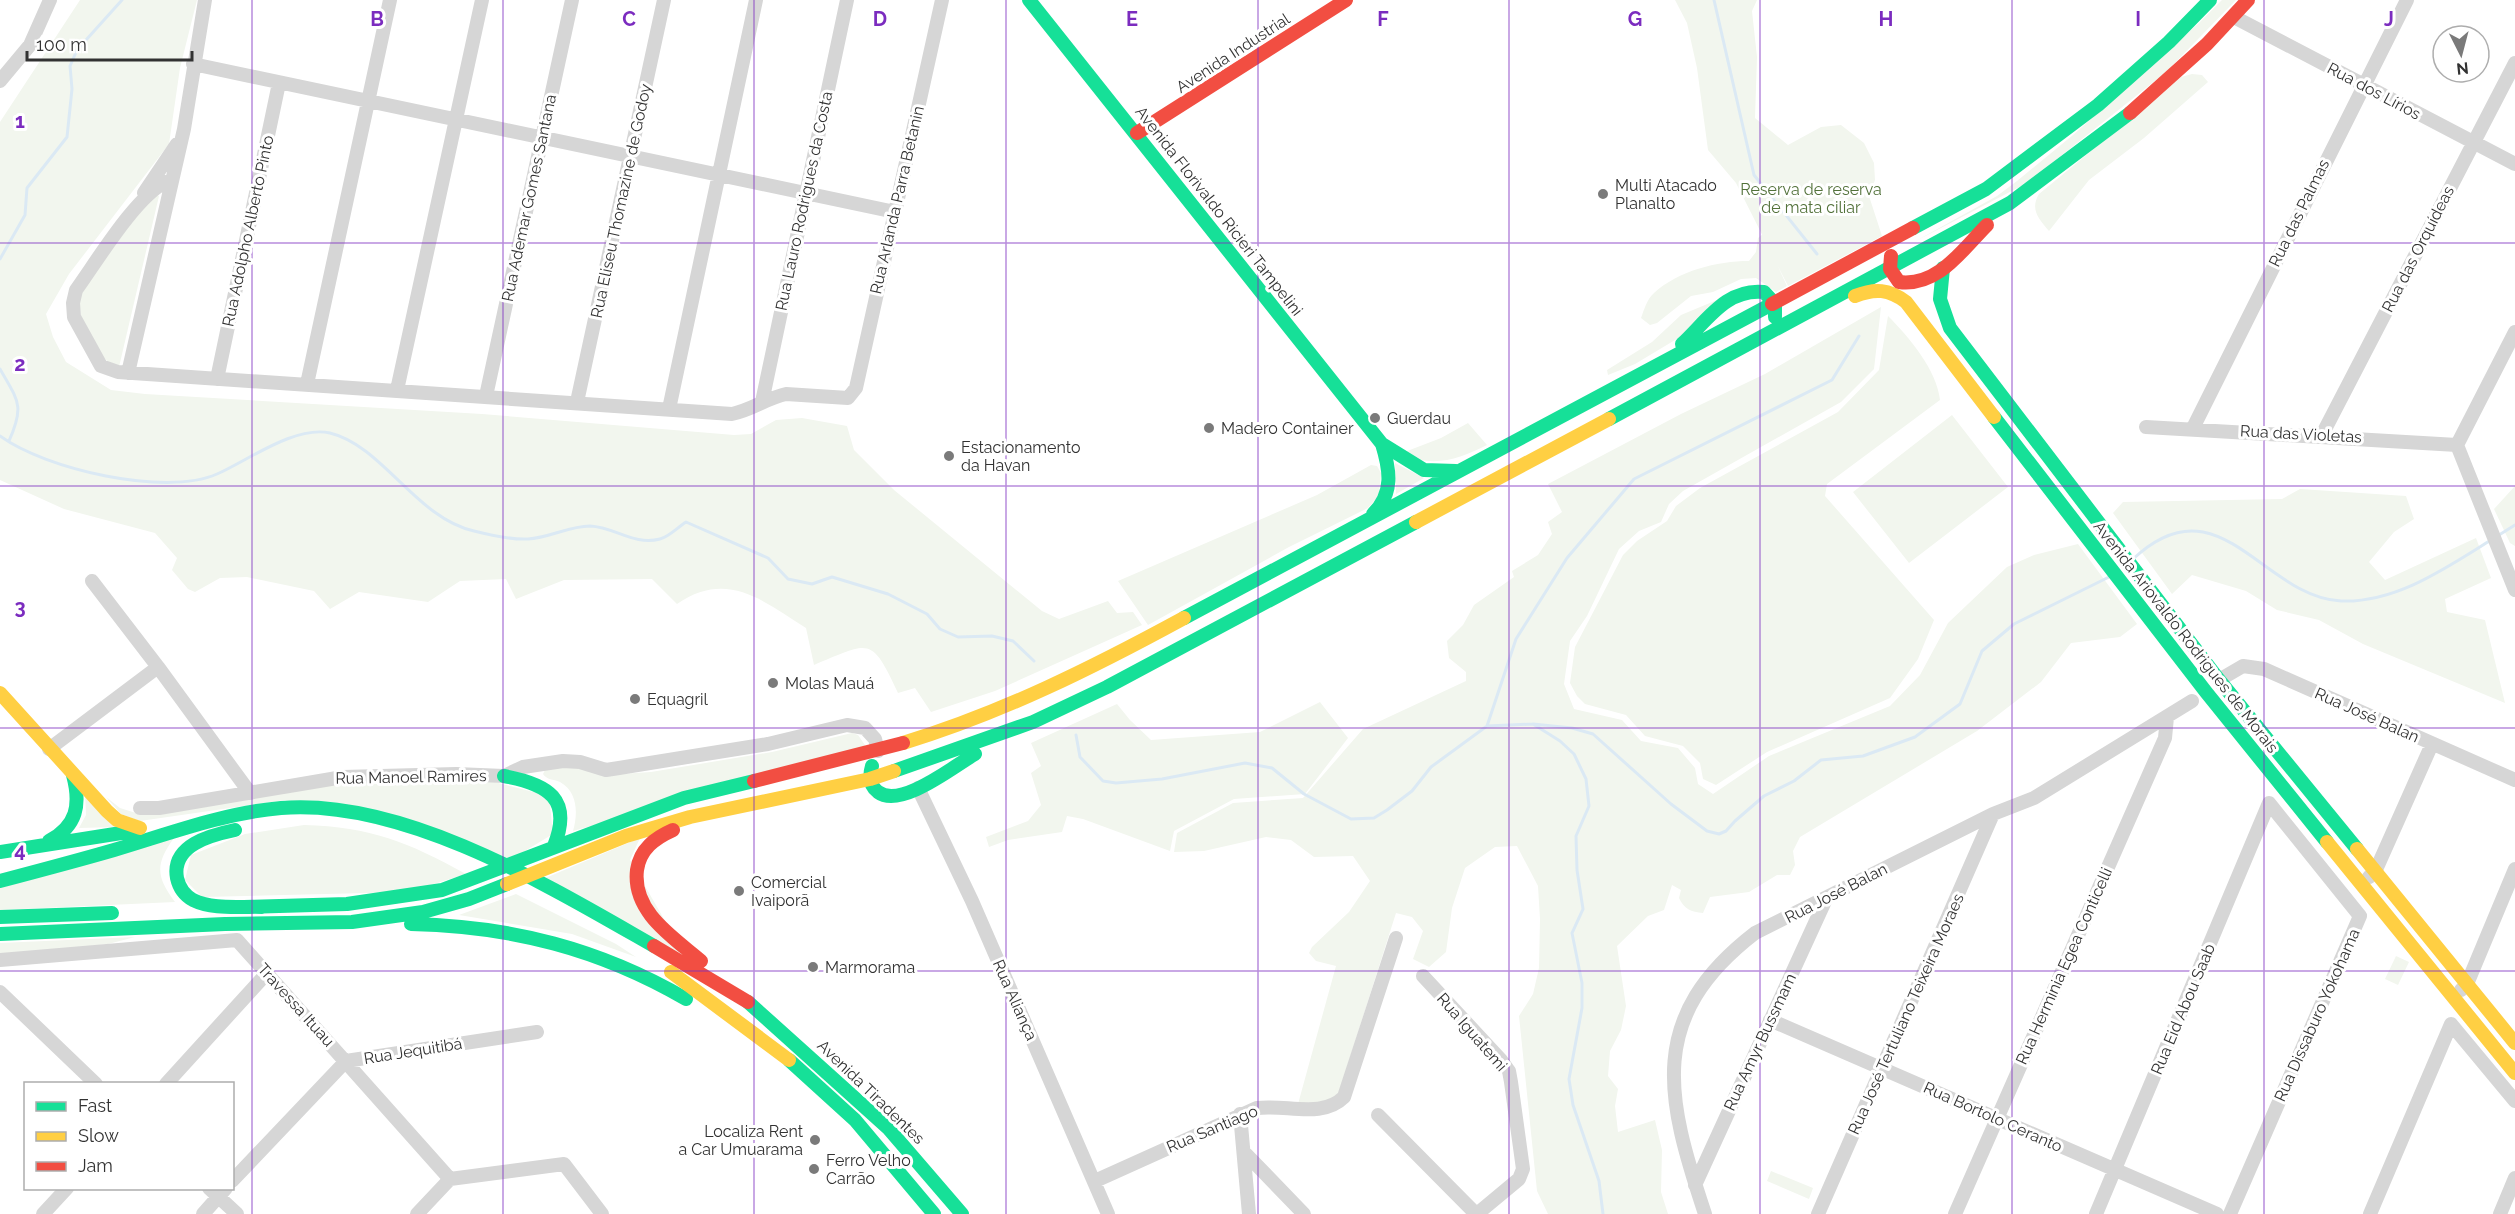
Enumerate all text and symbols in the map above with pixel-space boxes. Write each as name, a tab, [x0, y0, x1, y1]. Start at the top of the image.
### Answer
text: B	[370, 7, 384, 31]
text: C	[622, 7, 636, 31]
text: D	[873, 7, 887, 31]
text: E	[1126, 7, 1138, 31]
text: F	[1377, 7, 1389, 31]
text: G	[1628, 7, 1642, 31]
text: H	[1879, 7, 1893, 31]
text: I	[2135, 7, 2141, 31]
text: J	[2384, 7, 2394, 31]
street label: Avenida Industrial	[1173, 9, 1294, 97]
scale bar	[27, 24, 192, 62]
north arrow	[2431, 24, 2491, 84]
text: 100 m	[36, 34, 87, 55]
street label: Rua dos Lírios	[2324, 58, 2424, 124]
text: N	[2455, 58, 2470, 79]
street label: Rua Eliseu Thomazine de Godoy	[587, 82, 655, 320]
street label: Rua Lauro Rodrigues da Costa	[771, 90, 837, 312]
street label: Rua Ademar Gomes Santana	[498, 93, 560, 303]
street label: Avenida Florivaldo Ricieri Tampelini	[1131, 103, 1307, 319]
street label: Rua Arlanda Parra Betanin	[866, 104, 928, 296]
text: 1	[15, 109, 25, 133]
street label: Rua Adolpho Alberto Pinto	[218, 134, 278, 328]
street label: Rua das Palmas	[2265, 156, 2333, 270]
place label: Multi Atacado Planalto	[1615, 176, 1717, 213]
park label: Reserva de reserva de mata ciliar	[1740, 180, 1882, 217]
street label: Rua das Orquídeas	[2378, 182, 2458, 315]
marker: Multi Atacado Planalto	[1596, 187, 1610, 201]
text: 2	[14, 352, 26, 376]
place label: Guerdau	[1387, 409, 1451, 428]
marker: Guerdau	[1368, 411, 1382, 425]
place label: Madero Container	[1221, 419, 1354, 438]
marker: Madero Container	[1202, 421, 1216, 435]
street label: Rua das Violetas	[2240, 421, 2363, 447]
place label: Estacionamento da Havan	[961, 438, 1080, 475]
marker: Estacionamento da Havan	[942, 449, 956, 463]
street label: Avenida Ariovaldo Rodrigues de Morais	[2090, 517, 2283, 757]
text: 3	[14, 595, 26, 619]
place label: Molas Mauá	[785, 674, 874, 693]
marker: Molas Mauá	[766, 676, 780, 690]
street label: Rua José Balan	[2312, 683, 2422, 747]
place label: Equagril	[647, 690, 709, 709]
marker: Equagril	[628, 692, 642, 706]
street label: Rua Manoel Ramires	[335, 766, 487, 788]
text: 4	[14, 838, 26, 862]
street label: Rua José Balan	[1782, 859, 1890, 927]
street label: Rua Herminia Egea Conticelli	[2012, 865, 2116, 1067]
place label: Comercial Ivaiporã	[751, 873, 827, 910]
marker: Comercial Ivaiporã	[732, 884, 746, 898]
street label: Rua José Tertuliano Teixeira Moraes	[1844, 890, 1968, 1137]
street label: Rua Dissaburo Yokohama	[2270, 926, 2364, 1104]
street label: Rua Eid Abou Saab	[2147, 941, 2219, 1077]
street label: Rua Aliança	[989, 957, 1041, 1043]
place label: Marmorama	[825, 958, 915, 977]
street label: Travessa Ituau	[254, 960, 338, 1050]
marker: Marmorama	[806, 960, 820, 974]
street label: Rua Amyr Bussmam	[1720, 970, 1800, 1114]
street label: Rua Iguatemi	[1433, 989, 1511, 1075]
street label: Rua Jequitibá	[362, 1034, 464, 1068]
street label: Avenida Tiradentes	[814, 1036, 929, 1148]
street label: Rua Bortolo Ceranto	[1921, 1078, 2065, 1156]
legend	[24, 1082, 234, 1190]
text: Fast	[78, 1095, 112, 1116]
street label: Rua Santiago	[1164, 1101, 1260, 1157]
place label: Localiza Rent a Car Umuarama	[679, 1122, 804, 1159]
text: Slow	[78, 1125, 119, 1146]
marker: Localiza Rent a Car Umuarama	[808, 1133, 822, 1147]
place label: Ferro Velho Carrão	[826, 1151, 911, 1188]
text: Jam	[78, 1155, 113, 1176]
marker: Ferro Velho Carrão	[807, 1162, 821, 1176]

